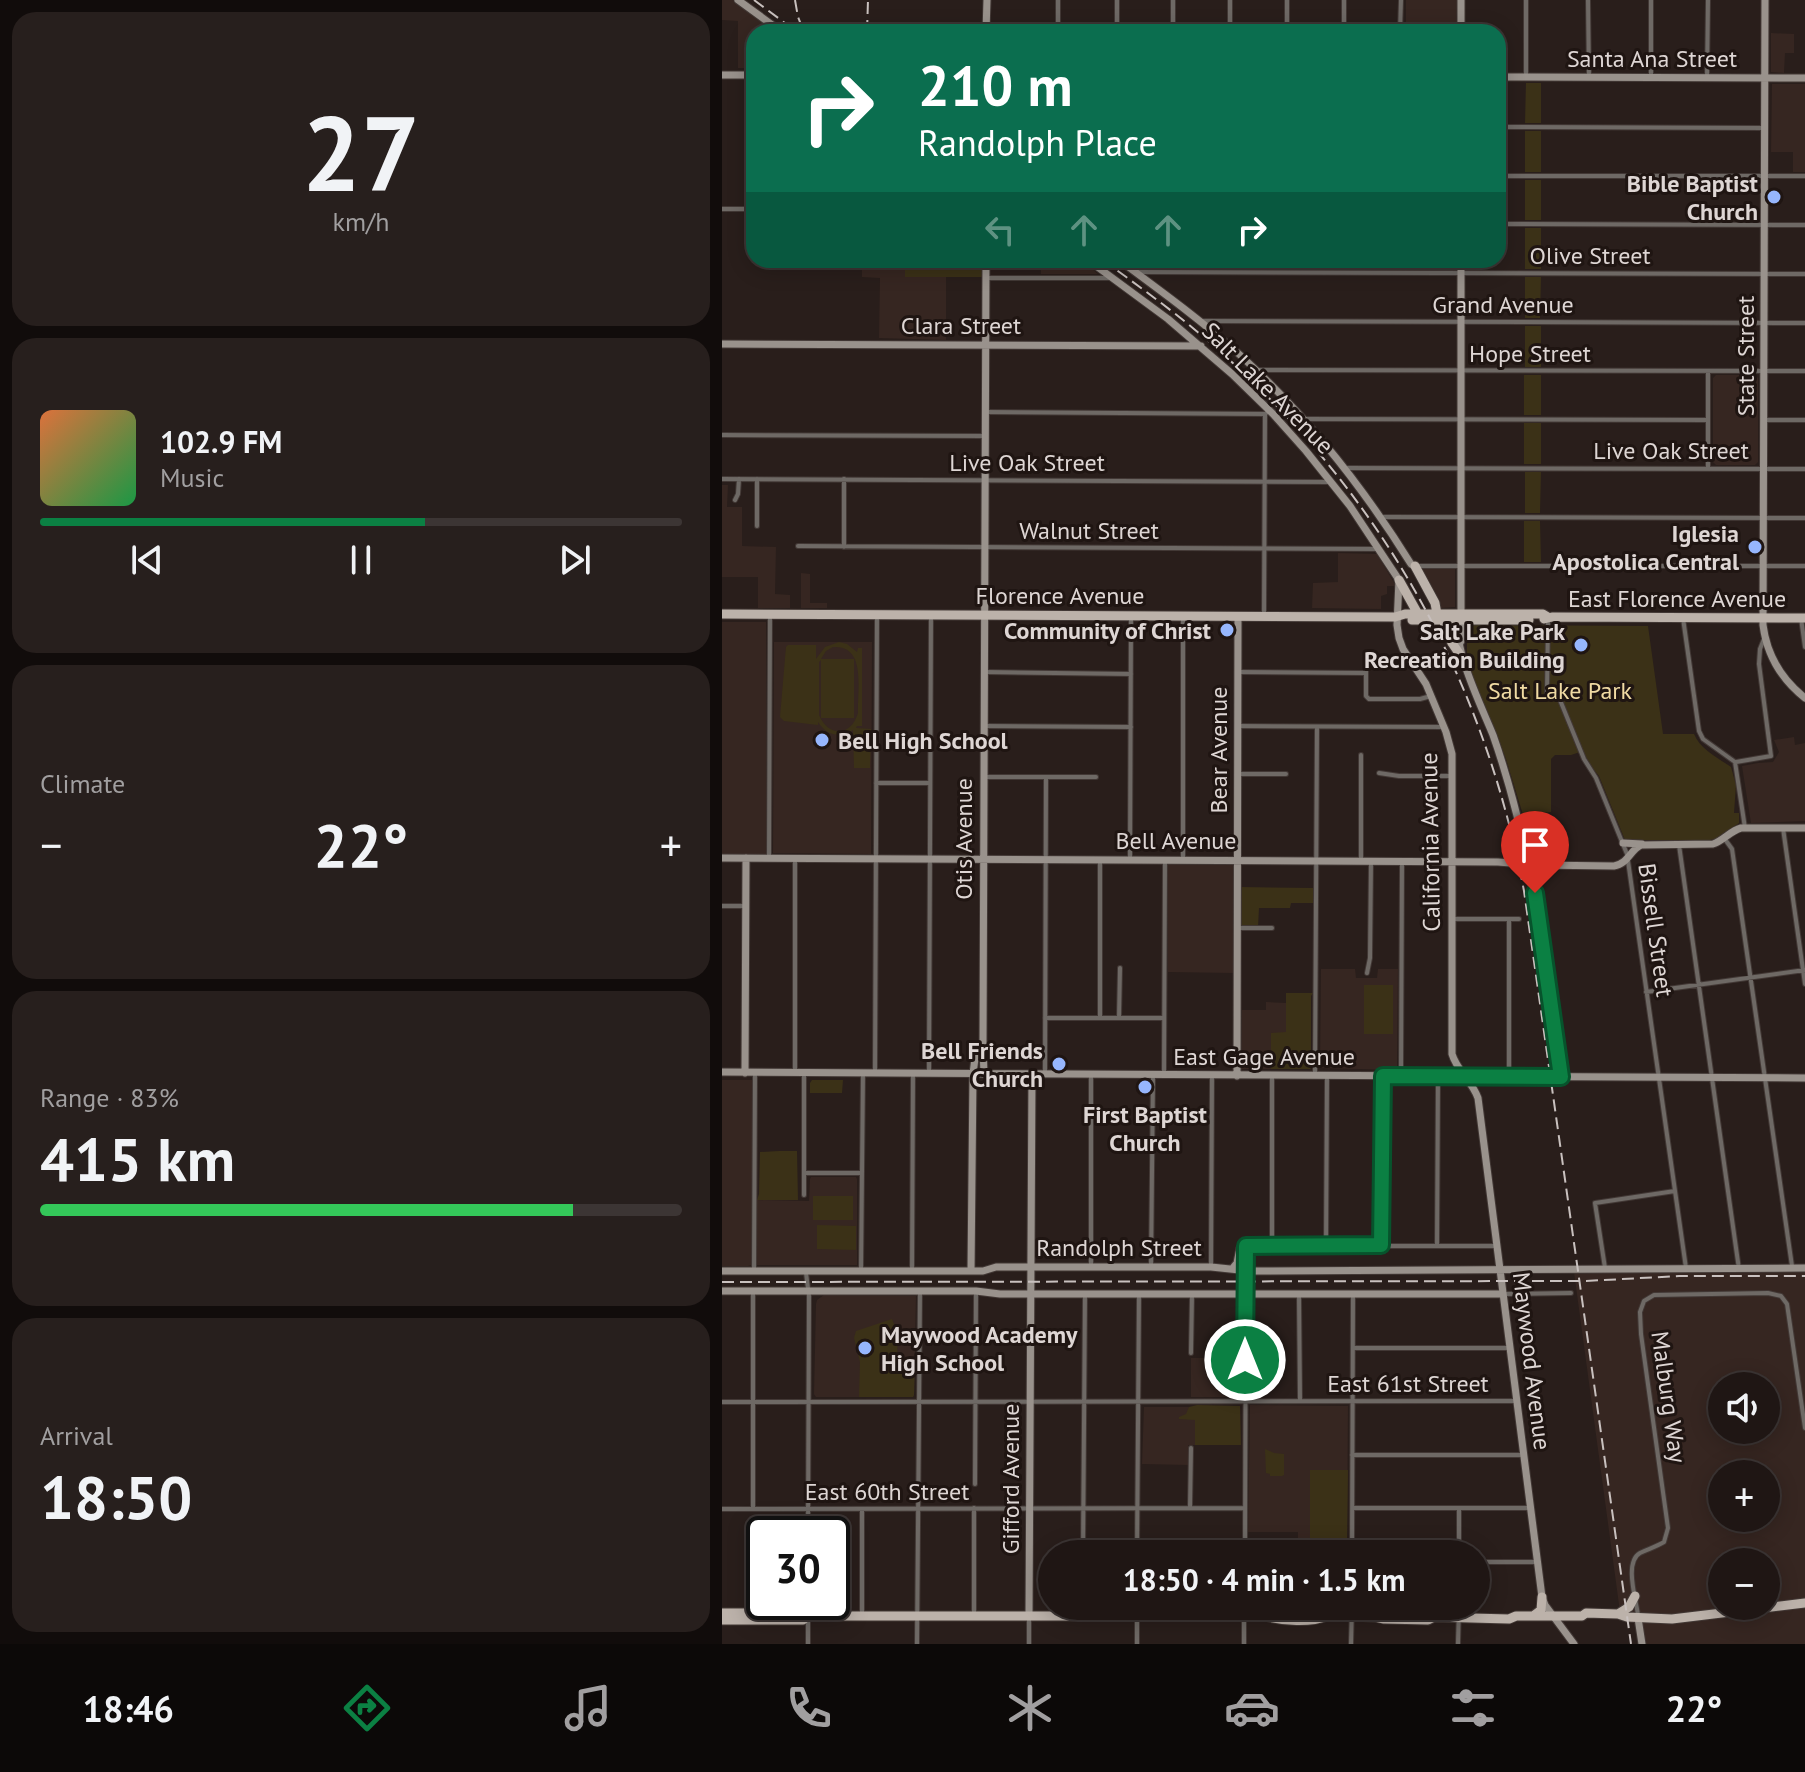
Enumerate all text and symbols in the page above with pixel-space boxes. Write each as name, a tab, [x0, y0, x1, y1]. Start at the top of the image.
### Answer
street label: Santa Ana Street	[1567, 43, 1737, 74]
text: 210 m	[918, 49, 1073, 121]
icon: right	[786, 56, 890, 160]
text: 27	[302, 85, 420, 220]
text: Randolph Place	[918, 119, 1157, 166]
place label: Bible Baptist Church	[1627, 168, 1759, 227]
marker: Bible Baptist Church	[1765, 188, 1783, 206]
text: km/h	[333, 205, 390, 238]
icon: left	[978, 208, 1022, 252]
icon: ahead	[1062, 208, 1106, 252]
icon: ahead	[1146, 208, 1190, 252]
icon: right	[1230, 208, 1274, 252]
street label: Olive Street	[1529, 240, 1651, 271]
street label: Grand Avenue	[1432, 289, 1574, 320]
street label: State Street	[1730, 296, 1761, 416]
street label: Clara Street	[901, 310, 1021, 341]
street label: Salt Lake Avenue	[1196, 316, 1340, 460]
street label: Hope Street	[1469, 338, 1591, 369]
text: 102.9 FM	[160, 422, 282, 461]
street label: Live Oak Street	[1593, 435, 1749, 466]
street label: Live Oak Street	[949, 447, 1105, 478]
text: Music	[160, 461, 224, 494]
street label: Walnut Street	[1019, 515, 1159, 546]
place label: Iglesia Apostolica Central	[1552, 518, 1740, 577]
icon: previous	[125, 538, 169, 582]
icon: pause	[339, 538, 383, 582]
icon: next	[553, 538, 597, 582]
marker: Iglesia Apostolica Central	[1746, 538, 1764, 556]
street label: Florence Avenue	[976, 580, 1144, 611]
street label: East Florence Avenue	[1568, 583, 1786, 614]
place label: Community of Christ	[1004, 615, 1212, 646]
place label: Salt Lake Park Recreation Building	[1364, 616, 1565, 675]
marker: Community of Christ	[1218, 621, 1236, 639]
marker: Salt Lake Park Recreation Building	[1572, 636, 1590, 654]
park label: Salt Lake Park	[1488, 675, 1632, 706]
street label: Bear Avenue	[1203, 687, 1234, 813]
place label: Bell High School	[838, 725, 1009, 756]
marker: Bell High School	[813, 731, 831, 749]
street label: California Avenue	[1413, 752, 1447, 932]
text: Climate	[40, 767, 125, 800]
street label: Otis Avenue	[948, 778, 979, 900]
text: 22°	[314, 806, 408, 884]
pin	[1501, 811, 1569, 893]
text: −	[40, 816, 62, 873]
text: +	[660, 816, 682, 873]
icon: arrive	[1513, 823, 1557, 867]
street label: Bell Avenue	[1116, 825, 1236, 856]
street label: Bissell Street	[1631, 861, 1681, 999]
place label: Bell Friends Church	[921, 1035, 1043, 1094]
street label: East Gage Avenue	[1173, 1041, 1355, 1072]
marker: Bell Friends Church	[1050, 1055, 1068, 1073]
marker: First Baptist Church	[1136, 1078, 1154, 1096]
text: Range · 83%	[40, 1081, 179, 1114]
place label: First Baptist Church	[1083, 1099, 1208, 1158]
text: 415 km	[40, 1120, 235, 1198]
street label: Randolph Street	[1036, 1232, 1202, 1263]
street label: Maywood Avenue	[1506, 1270, 1558, 1452]
position arrow	[1203, 1318, 1287, 1402]
place label: Maywood Academy High School	[881, 1319, 1078, 1378]
street label: Malburg Way	[1644, 1329, 1694, 1465]
marker: Maywood Academy High School	[856, 1339, 874, 1357]
street label: East 61st Street	[1327, 1368, 1489, 1399]
map controls	[1708, 1372, 1780, 1620]
button: sound	[1708, 1372, 1780, 1444]
street label: Gifford Avenue	[995, 1404, 1026, 1554]
text: Arrival	[40, 1419, 113, 1452]
text: 18:50	[40, 1458, 192, 1536]
button: +	[1708, 1460, 1780, 1532]
street label: East 60th Street	[805, 1476, 969, 1507]
speed limit sign: 30	[746, 1516, 850, 1620]
button: −	[1708, 1548, 1780, 1620]
text: 18:50 · 4 min · 1.5 km	[1123, 1560, 1405, 1599]
icon: directions	[339, 1680, 395, 1736]
icon: music	[560, 1680, 616, 1736]
icon: phone	[781, 1680, 837, 1736]
icon: climate	[1002, 1680, 1058, 1736]
icon: car	[1224, 1680, 1280, 1736]
icon: filters	[1445, 1680, 1501, 1736]
text: 18:46	[83, 1685, 174, 1732]
text: 22°	[1666, 1685, 1722, 1732]

